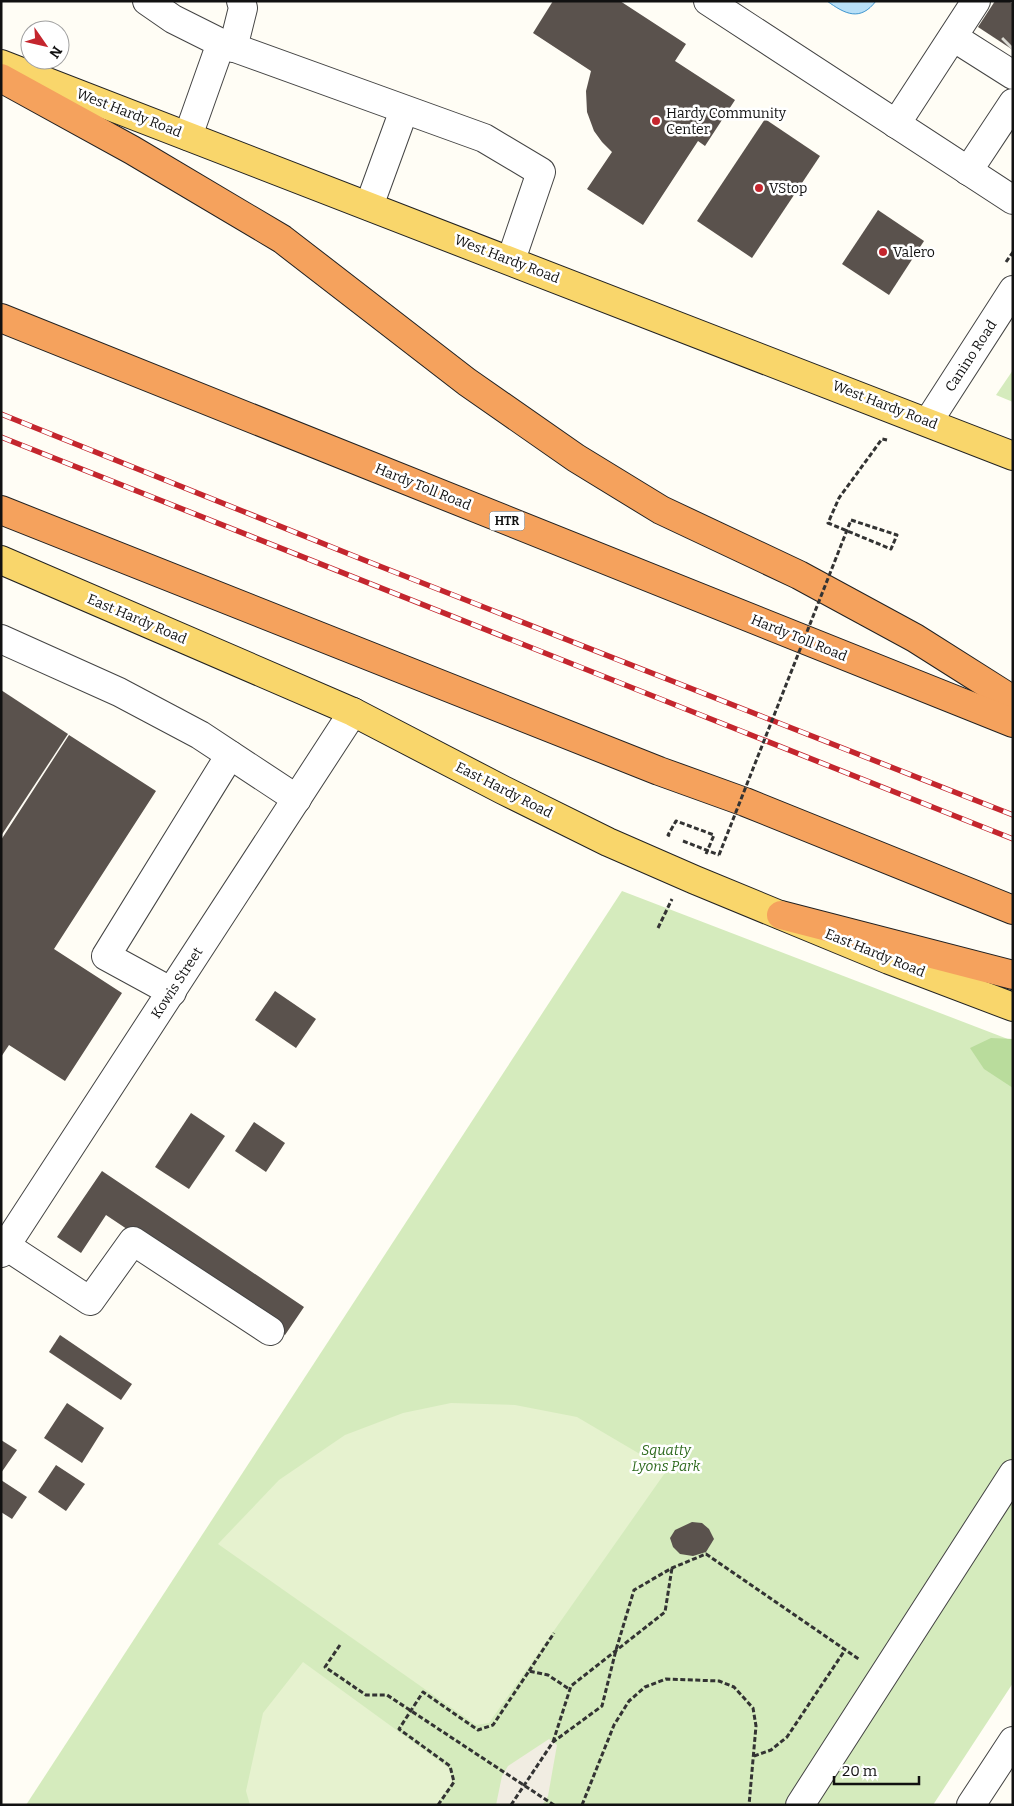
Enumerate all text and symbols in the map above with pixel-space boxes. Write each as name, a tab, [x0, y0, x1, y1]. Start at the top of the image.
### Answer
north arrow	[20, 20, 70, 70]
text: N	[45, 43, 65, 61]
street label: West Hardy Road	[74, 85, 184, 141]
place label: Hardy Community Center	[666, 105, 787, 138]
marker: Hardy Community Center	[650, 115, 662, 127]
place label: VStop	[769, 180, 807, 197]
marker: VStop	[753, 182, 765, 194]
street label: West Hardy Road	[452, 231, 562, 287]
place label: Valero	[893, 244, 935, 261]
marker: Valero	[877, 246, 889, 258]
street label: Canino Road	[942, 317, 1000, 395]
street label: West Hardy Road	[830, 377, 940, 433]
street label: Hardy Toll Road	[373, 460, 473, 514]
road number: HTR	[490, 512, 524, 530]
street label: East Hardy Road	[85, 590, 189, 648]
street label: Hardy Toll Road	[749, 611, 849, 665]
street label: East Hardy Road	[453, 758, 555, 822]
street label: East Hardy Road	[823, 925, 927, 981]
street label: Kowis Street	[148, 944, 206, 1022]
park label: Squatty Lyons Park	[632, 1442, 701, 1475]
scale bar	[834, 1754, 919, 1786]
text: 20 m	[842, 1762, 878, 1780]

